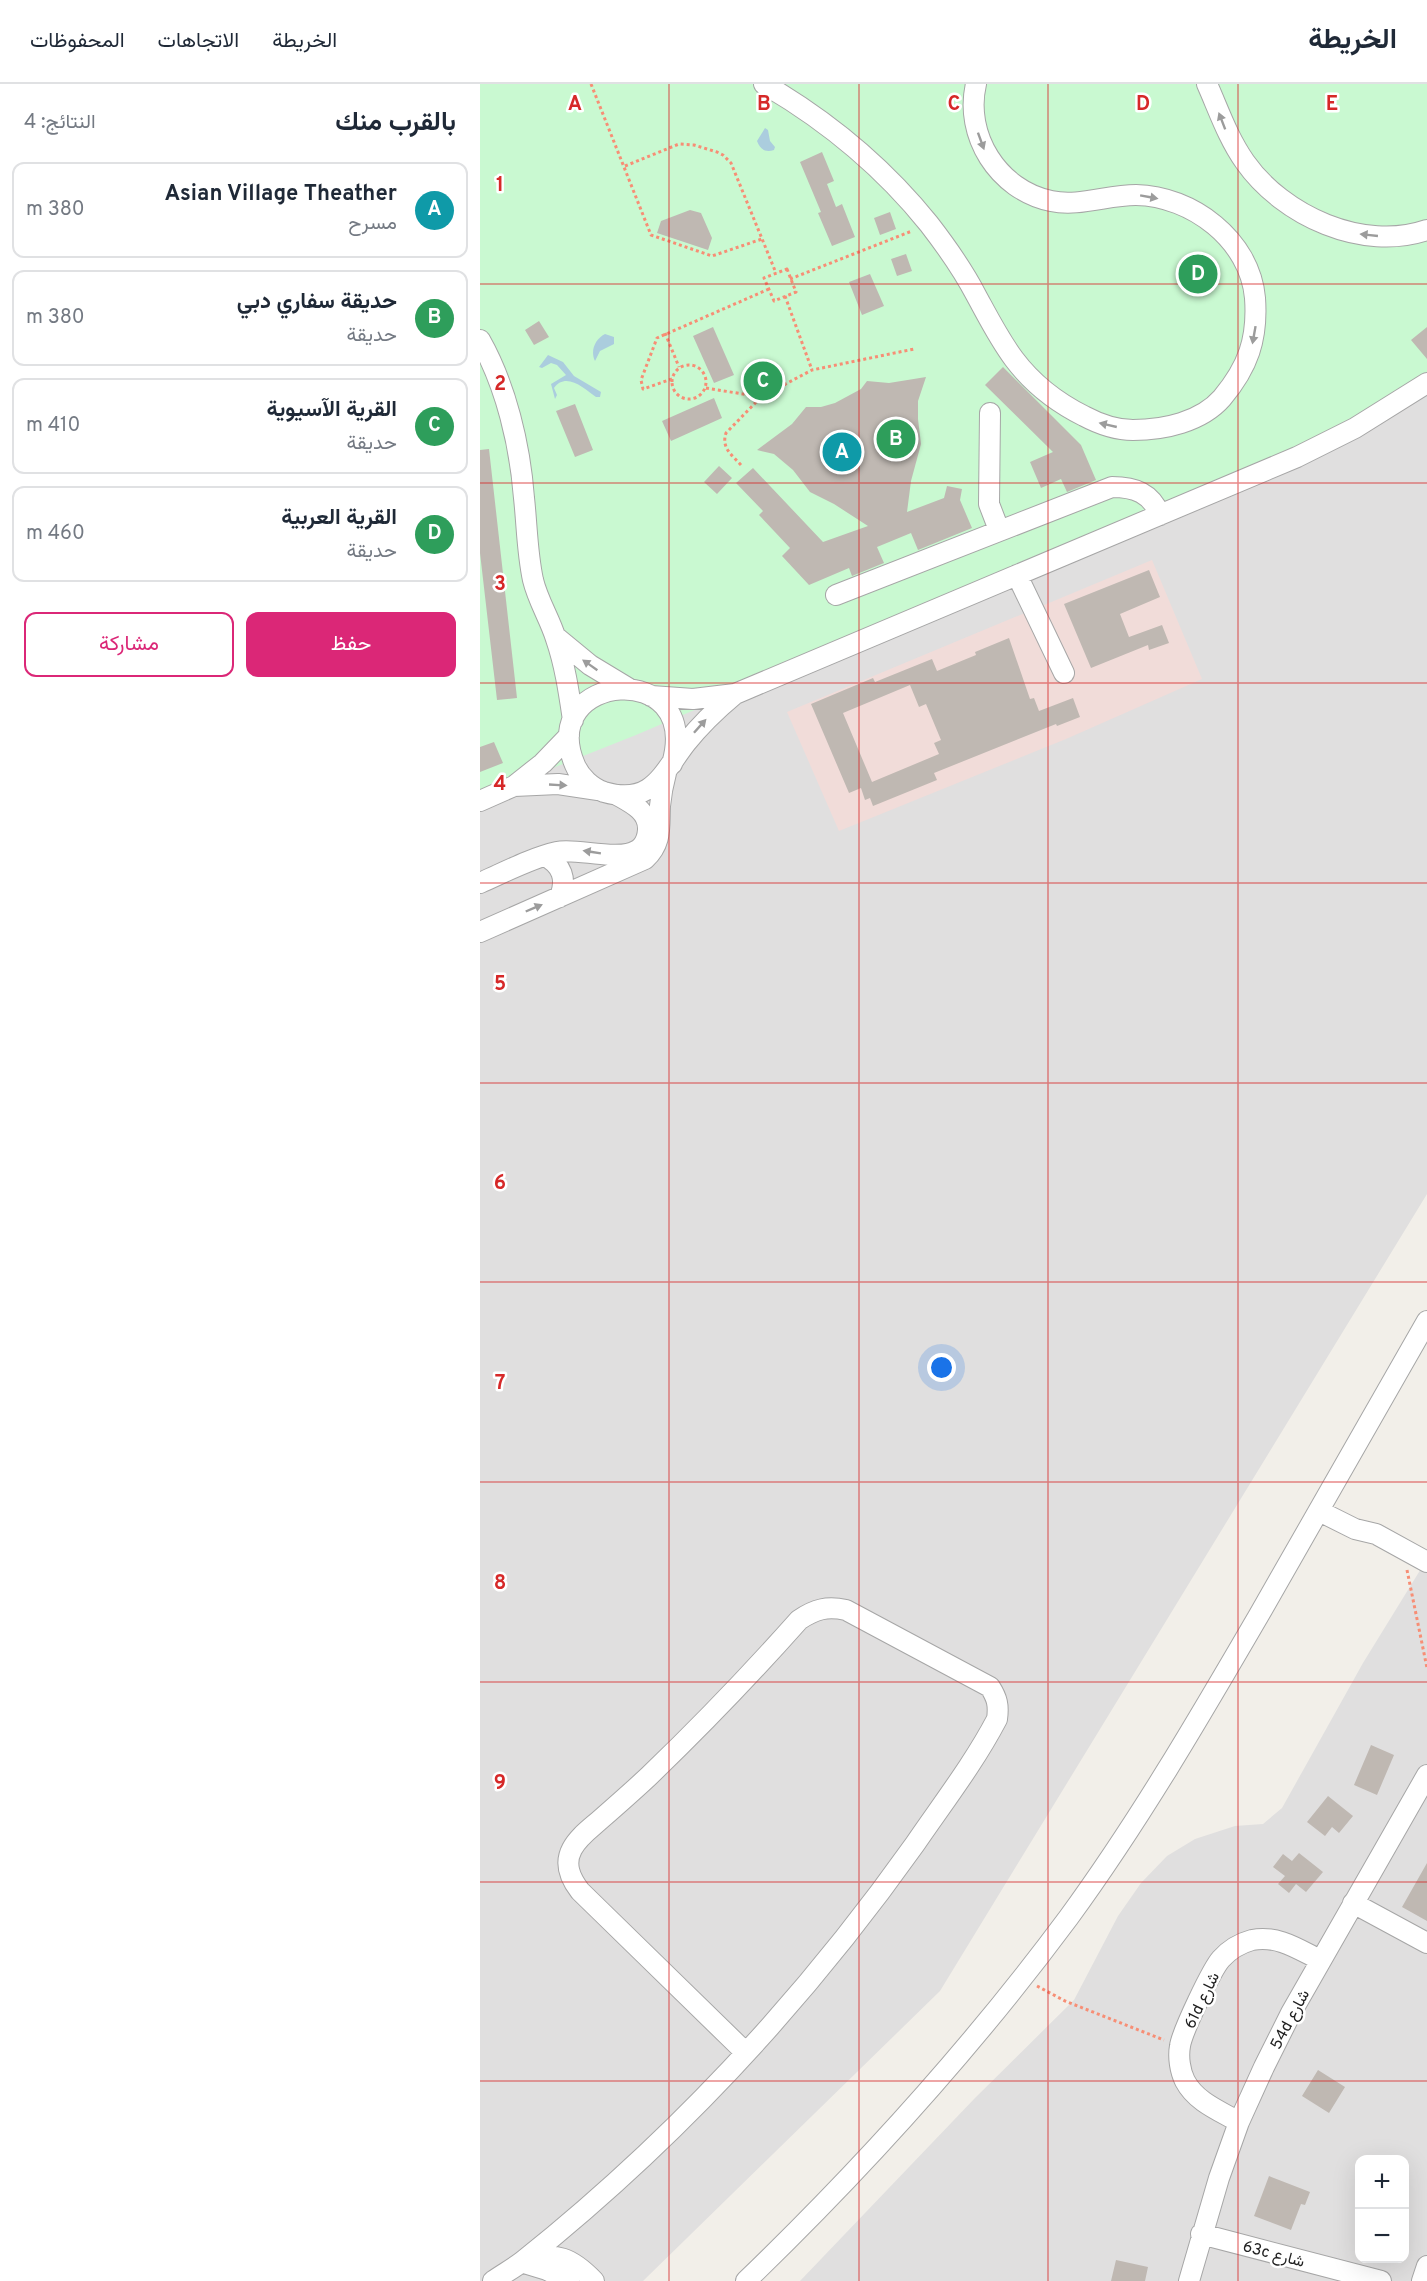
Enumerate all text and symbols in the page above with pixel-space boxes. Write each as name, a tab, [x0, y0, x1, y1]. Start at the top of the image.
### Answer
text: الخريطة	[1308, 23, 1397, 59]
text: المحفوظات	[30, 28, 125, 55]
text: الاتجاهات	[158, 28, 239, 55]
text: الخريطة	[272, 28, 337, 55]
text: A	[568, 92, 582, 118]
text: B	[757, 92, 771, 118]
text: C	[948, 92, 960, 118]
text: D	[1136, 92, 1150, 118]
text: E	[1326, 92, 1338, 118]
text: بالقرب منك	[335, 107, 456, 140]
text: النتائج: 4	[24, 110, 96, 136]
one-way arrow	[1217, 112, 1227, 130]
one-way arrow	[977, 132, 986, 150]
text: 1	[496, 173, 504, 199]
text: Asian Village Theather	[164, 181, 397, 208]
one-way arrow	[1139, 193, 1158, 202]
text: 380 m	[26, 197, 85, 223]
text: A	[427, 197, 442, 223]
text: مسرح	[348, 211, 397, 237]
one-way arrow	[1360, 230, 1379, 240]
pin: D	[1178, 252, 1218, 297]
text: حديقة سفاري دبي	[237, 289, 397, 316]
text: 380 m	[26, 305, 85, 331]
text: B	[428, 305, 441, 331]
text: حديقة	[346, 323, 397, 349]
one-way arrow	[1249, 325, 1258, 344]
pin: C	[744, 358, 782, 404]
text: 2	[494, 372, 506, 398]
text: القرية الآسيوية	[267, 397, 397, 424]
text: 410 m	[26, 413, 80, 439]
text: C	[428, 413, 441, 439]
pin: B	[876, 416, 916, 462]
one-way arrow	[1099, 420, 1117, 430]
pin: A	[822, 430, 862, 475]
text: حديقة	[346, 431, 397, 457]
text: القرية العربية	[281, 505, 397, 532]
text: 460 m	[26, 521, 85, 547]
text: D	[427, 521, 442, 547]
text: حديقة	[346, 539, 397, 565]
text: 3	[494, 572, 506, 598]
button: مشاركة	[24, 612, 234, 677]
button: حفظ	[246, 612, 456, 677]
one-way arrow	[582, 660, 598, 671]
one-way arrow	[693, 719, 707, 734]
text: 4	[494, 772, 506, 798]
one-way arrow	[548, 780, 567, 789]
one-way arrow	[582, 847, 601, 856]
one-way arrow	[525, 904, 542, 913]
text: 5	[494, 972, 506, 998]
text: 6	[494, 1171, 506, 1197]
your location	[927, 1353, 956, 1382]
text: 7	[495, 1371, 505, 1397]
text: 8	[494, 1571, 506, 1597]
text: 9	[494, 1771, 506, 1797]
street label: 61d شارع	[1181, 1969, 1225, 2032]
street label: 54d شارع	[1267, 1986, 1315, 2053]
map controls	[1355, 2155, 1409, 2263]
button: +	[1355, 2155, 1409, 2209]
button: −	[1355, 2209, 1409, 2263]
street label: 63c شارع	[1240, 2237, 1307, 2273]

